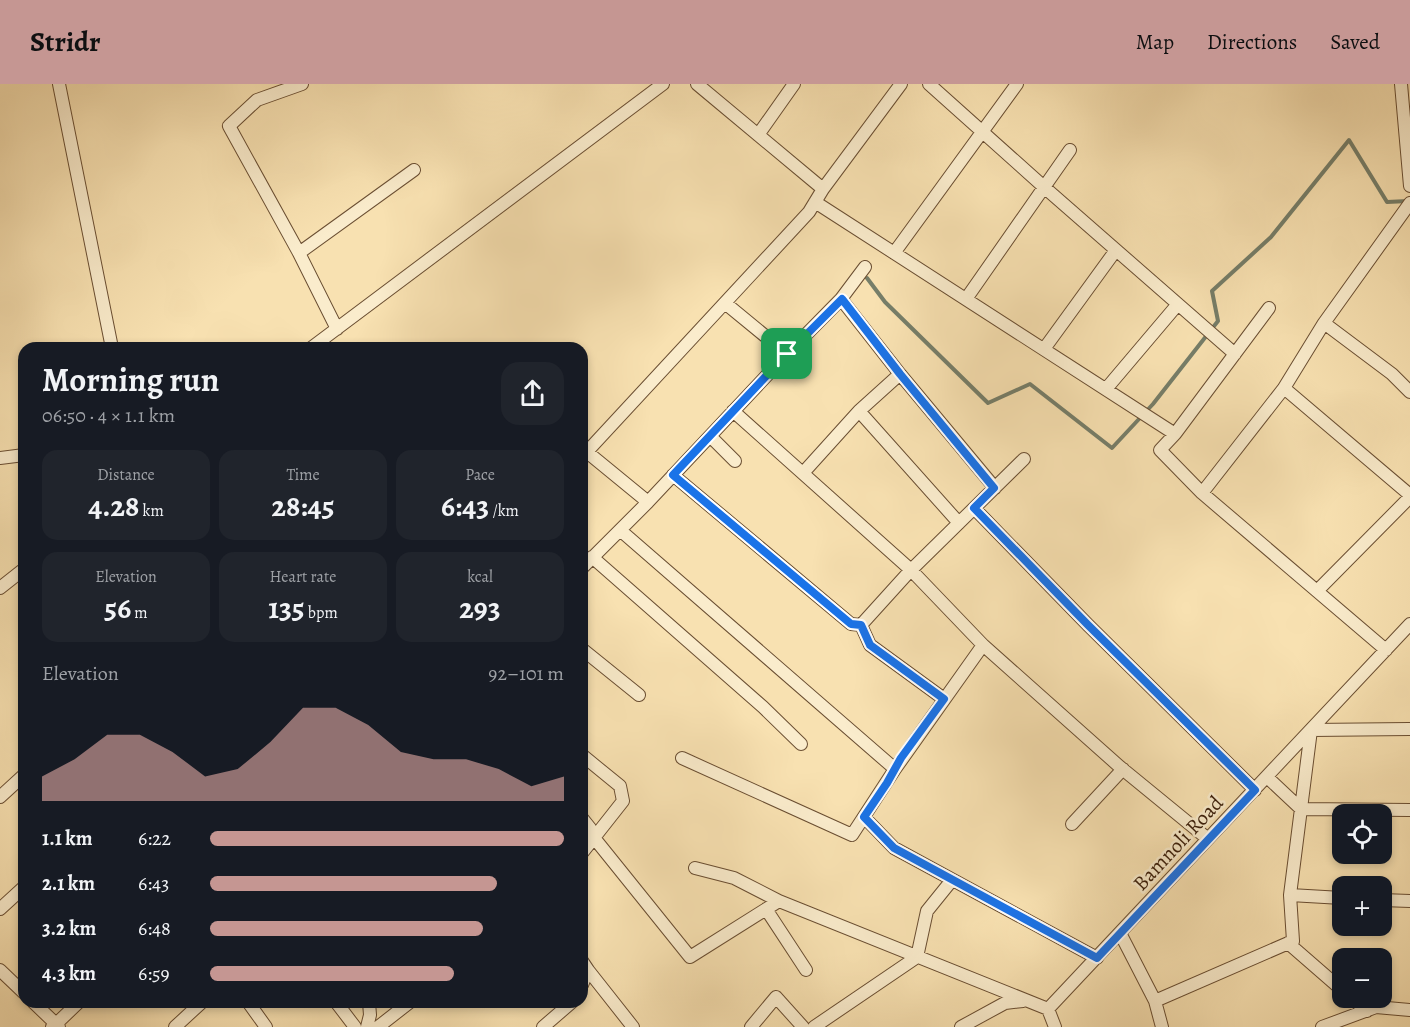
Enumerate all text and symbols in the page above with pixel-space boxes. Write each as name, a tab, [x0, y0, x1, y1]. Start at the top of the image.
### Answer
text: Stridr	[30, 23, 101, 61]
text: Map	[1136, 28, 1174, 56]
text: Directions	[1207, 28, 1297, 56]
text: Saved	[1330, 28, 1380, 56]
pin	[761, 328, 812, 379]
icon: arrive	[770, 337, 803, 370]
text: Morning run	[42, 357, 219, 402]
button: share	[501, 362, 564, 425]
text: 06:50 · 4 × 1.1 km	[42, 402, 175, 429]
text: Distance	[97, 464, 155, 486]
text: Time	[286, 464, 320, 486]
text: Pace	[465, 464, 495, 486]
text: 4.28	[88, 486, 139, 526]
text: 28:45	[272, 486, 334, 526]
text: 6:43	[441, 486, 489, 526]
text: km	[139, 500, 164, 522]
text: /km	[489, 500, 519, 522]
text: Elevation	[95, 566, 157, 588]
text: Heart rate	[270, 566, 336, 588]
text: kcal	[467, 566, 493, 588]
text: 56	[104, 588, 131, 628]
text: 135	[268, 588, 305, 628]
text: 293	[459, 588, 501, 628]
text: m	[131, 602, 148, 624]
text: bpm	[305, 602, 338, 624]
text: Elevation	[42, 660, 119, 687]
text: 92–101 m	[488, 660, 564, 687]
street label: Bamnoli Road	[1127, 789, 1230, 897]
map controls	[1332, 804, 1392, 1008]
button: locate	[1332, 804, 1392, 864]
text: 1.1 km	[42, 825, 92, 852]
text: 6:22	[138, 825, 171, 852]
text: 2.1 km	[42, 870, 95, 897]
text: 6:43	[138, 870, 169, 897]
button: +	[1332, 876, 1392, 936]
text: 3.2 km	[42, 915, 96, 942]
text: 6:48	[138, 915, 171, 942]
button: −	[1332, 948, 1392, 1008]
text: 4.3 km	[42, 960, 96, 987]
text: 6:59	[138, 960, 170, 987]

